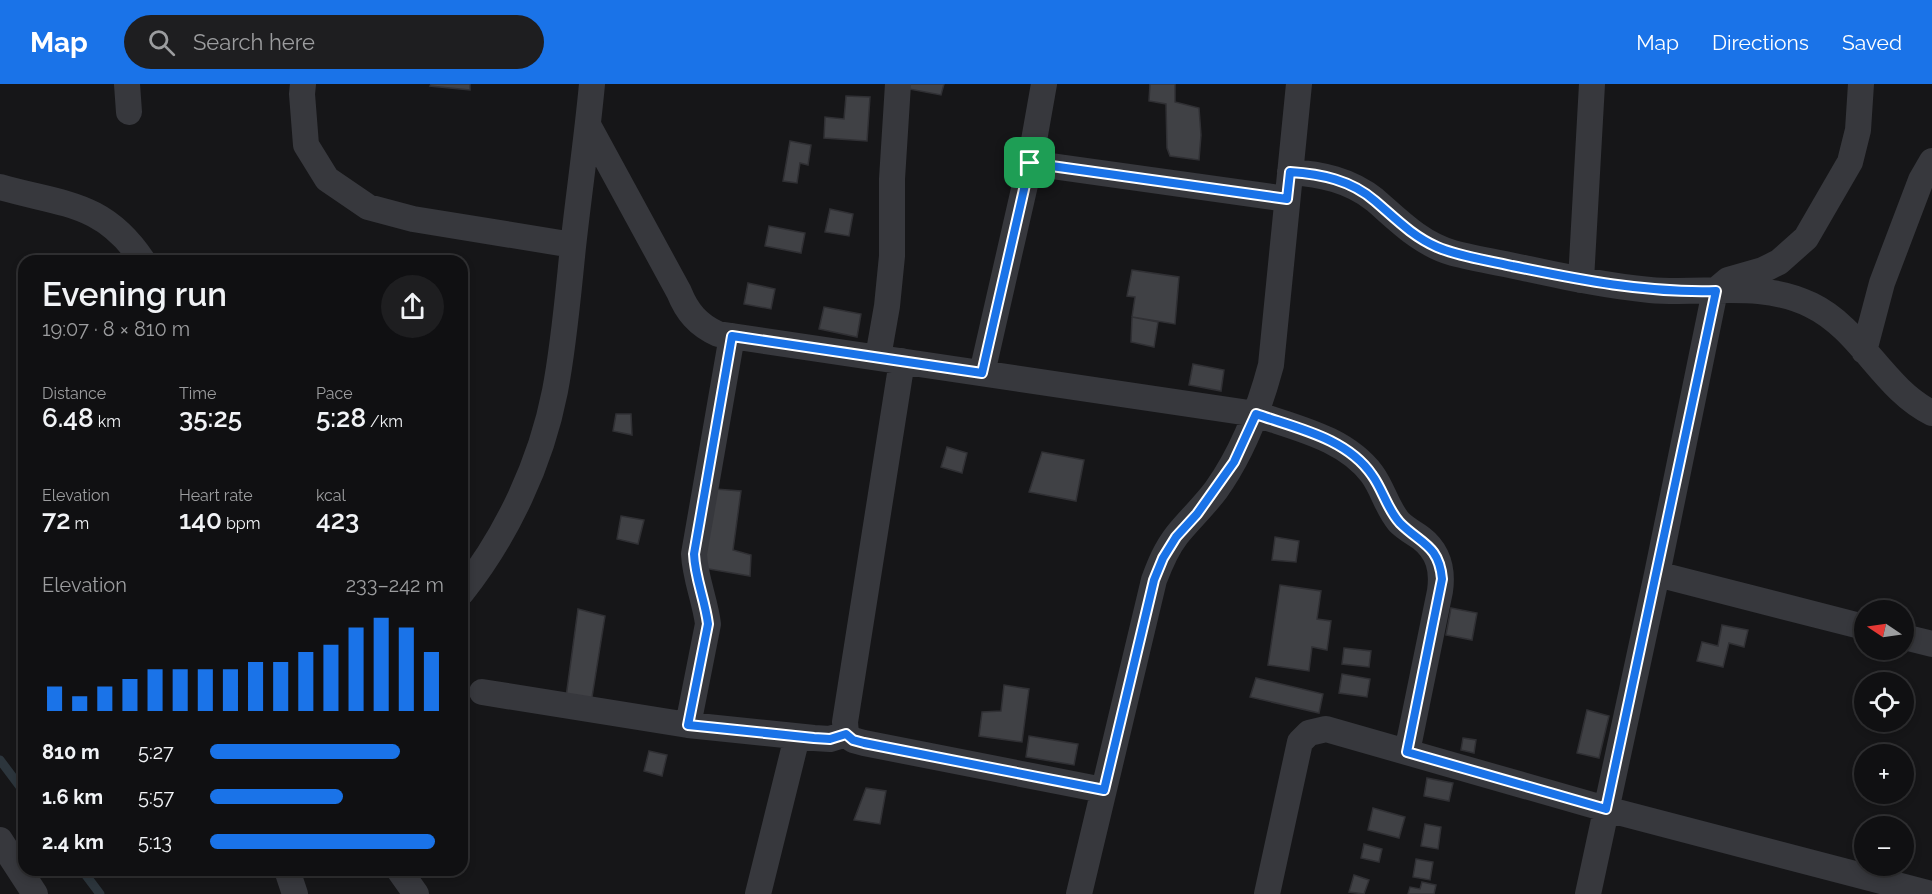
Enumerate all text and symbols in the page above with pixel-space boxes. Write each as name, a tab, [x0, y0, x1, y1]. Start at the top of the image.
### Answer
search box	[124, 15, 544, 69]
text: Map	[30, 26, 88, 59]
icon: search	[145, 26, 178, 59]
text: Search here	[193, 29, 315, 55]
text: Map	[1636, 30, 1679, 55]
text: Directions	[1712, 30, 1809, 55]
text: Saved	[1842, 30, 1902, 55]
pin	[1004, 137, 1055, 188]
icon: arrive	[1013, 146, 1046, 179]
text: Evening run	[42, 275, 227, 314]
button: share	[381, 275, 444, 338]
text: 19:07 · 8 × 810 m	[42, 317, 190, 341]
text: Distance	[42, 384, 106, 403]
text: Time	[179, 384, 216, 403]
text: Pace	[316, 384, 353, 403]
text: 6.48	[42, 403, 94, 433]
text: 35:25	[179, 403, 242, 433]
text: 5:28	[316, 403, 366, 433]
text: km	[94, 412, 121, 431]
text: /km	[366, 412, 403, 431]
text: Elevation	[42, 486, 110, 505]
text: Heart rate	[179, 486, 253, 505]
text: kcal	[316, 486, 346, 505]
text: 72	[42, 505, 71, 535]
text: 140	[179, 505, 222, 535]
text: 423	[316, 505, 359, 535]
text: m	[71, 514, 89, 533]
text: bpm	[222, 514, 260, 533]
text: Elevation	[42, 573, 127, 597]
text: 233–242 m	[346, 573, 444, 597]
north arrow	[1854, 600, 1914, 660]
map controls	[1854, 600, 1914, 876]
button: locate	[1854, 672, 1914, 732]
text: 810 m	[42, 740, 100, 764]
text: 5:27	[138, 740, 174, 764]
button: +	[1854, 744, 1914, 804]
text: 1.6 km	[42, 785, 103, 809]
text: 5:57	[138, 785, 174, 809]
button: −	[1854, 816, 1914, 876]
text: 2.4 km	[42, 830, 104, 854]
text: 5:13	[138, 830, 172, 854]

